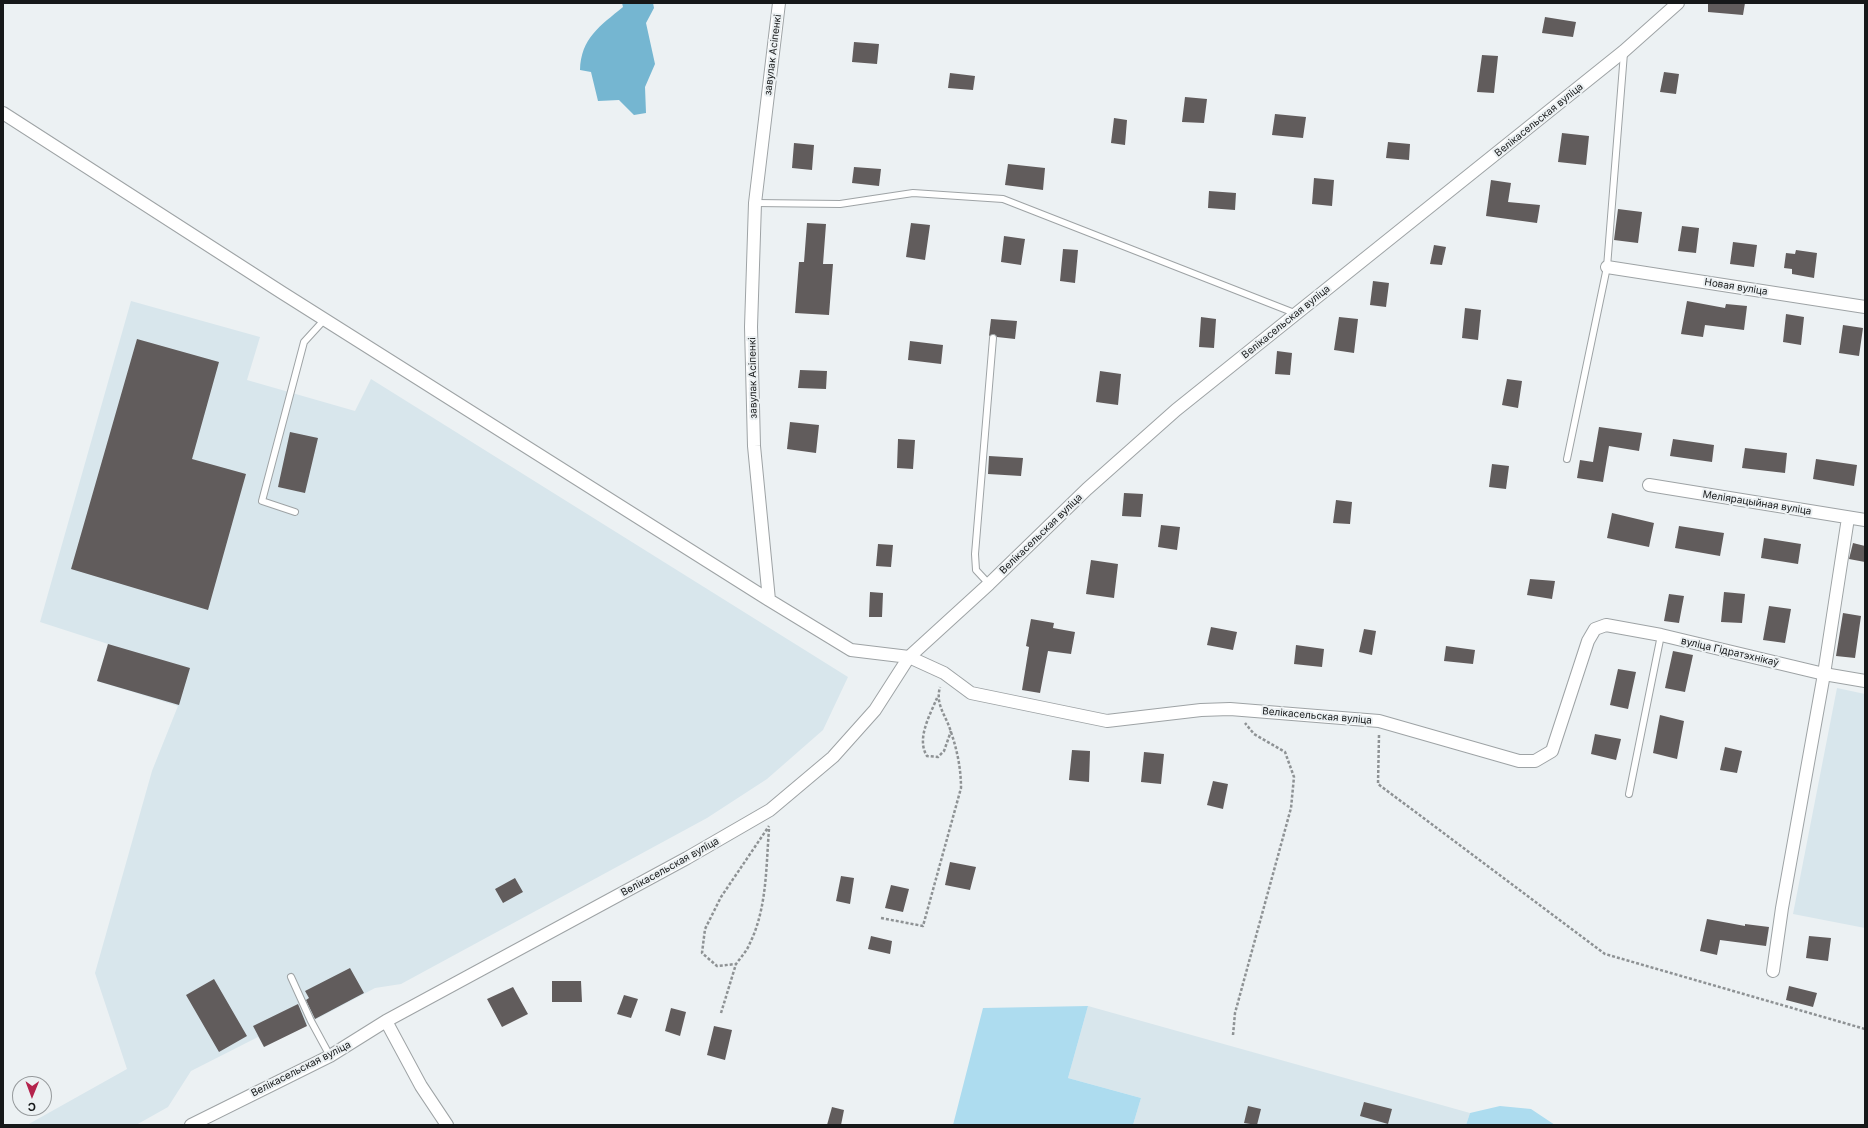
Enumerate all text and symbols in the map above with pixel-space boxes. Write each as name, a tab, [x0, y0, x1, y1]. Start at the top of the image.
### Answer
street label: завулак Асіпенкі	[762, 14, 784, 96]
street label: Велікасельская вуліца	[1492, 81, 1586, 159]
street label: Новая вуліца	[1704, 276, 1768, 298]
street label: Велікасельская вуліца	[1239, 283, 1333, 361]
street label: завулак Асіпенкі	[746, 337, 760, 419]
street label: Меліярацыйная вуліца	[1702, 488, 1812, 518]
street label: Велікасельская вуліца	[997, 491, 1085, 577]
street label: вуліца Гідратэхнікаў	[1680, 635, 1780, 669]
street label: Велікасельская вуліца	[1262, 705, 1372, 727]
street label: Велікасельская вуліца	[619, 835, 721, 899]
street label: Велікасельская вуліца	[249, 1039, 353, 1099]
north arrow	[12, 1076, 52, 1116]
text: С	[28, 1100, 36, 1114]

